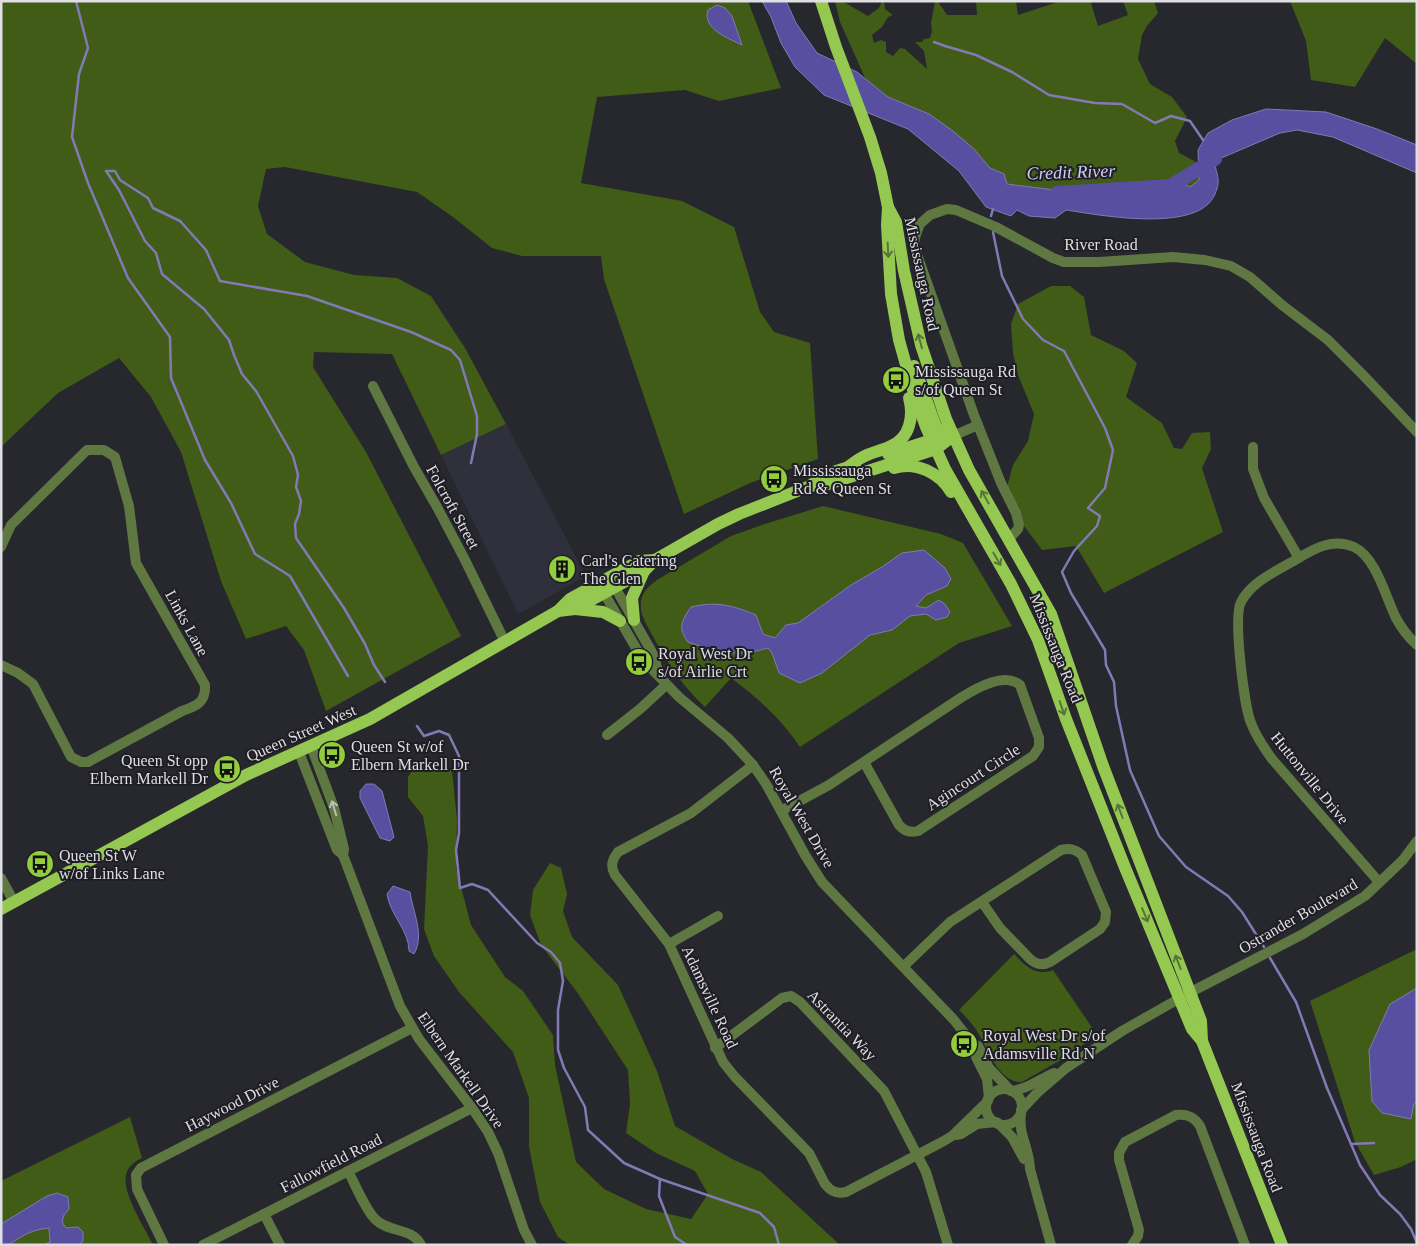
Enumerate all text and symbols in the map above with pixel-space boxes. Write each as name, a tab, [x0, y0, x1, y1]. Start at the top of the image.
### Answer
water label: Credit River	[1026, 160, 1117, 184]
street label: Mississauga Road	[901, 216, 942, 333]
street label: River Road	[1064, 236, 1138, 253]
one-way arrow	[883, 242, 892, 258]
one-way arrow	[915, 333, 924, 349]
place label: Mississauga Rd s/of Queen St	[915, 363, 1016, 398]
bus stop icon: Mississauga Rd s/of Queen St	[881, 365, 911, 395]
street label: Folcroft Street	[423, 462, 483, 552]
place label: Mississauga Rd & Queen St	[793, 462, 892, 497]
bus stop icon: Mississauga Rd & Queen St	[759, 464, 789, 494]
one-way arrow	[979, 491, 989, 505]
place label: Carl's Catering The Glen	[581, 552, 677, 587]
one-way arrow	[992, 552, 1002, 567]
building icon: Carl's Catering The Glen	[547, 554, 577, 584]
street label: Links Lane	[162, 587, 212, 659]
street label: Mississauga Road	[1025, 591, 1086, 705]
place label: Royal West Dr s/of Airlie Crt	[658, 645, 753, 680]
bus stop icon: Royal West Dr s/of Airlie Crt	[624, 647, 654, 677]
one-way arrow	[1058, 699, 1068, 715]
street label: Queen Street West	[243, 701, 359, 765]
street label: Huttonville Drive	[1268, 729, 1352, 827]
place label: Queen St w/of Elbern Markell Dr	[351, 738, 470, 773]
bus stop icon: Queen St w/of Elbern Markell Dr	[317, 740, 347, 770]
street label: Agincourt Circle	[923, 740, 1023, 814]
place label: Queen St opp Elbern Markell Dr	[90, 752, 209, 787]
bus stop icon: Queen St opp Elbern Markell Dr	[212, 754, 242, 784]
street label: Royal West Drive	[765, 763, 838, 871]
one-way arrow	[328, 801, 338, 817]
one-way arrow	[1115, 804, 1124, 820]
place label: Queen St W w/of Links Lane	[59, 847, 165, 882]
bus stop icon: Queen St W w/of Links Lane	[25, 849, 55, 879]
street label: Ostrander Boulevard	[1236, 875, 1360, 957]
one-way arrow	[1140, 907, 1150, 922]
street label: Adamsville Road	[679, 943, 741, 1051]
one-way arrow	[1172, 955, 1182, 970]
street label: Astrantia Way	[803, 986, 880, 1064]
street label: Elbern Markell Drive	[415, 1009, 507, 1131]
place label: Royal West Dr s/of Adamsville Rd N	[983, 1027, 1106, 1062]
bus stop icon: Royal West Dr s/of Adamsville Rd N	[949, 1029, 979, 1059]
street label: Haywood Drive	[182, 1073, 282, 1136]
street label: Mississauga Road	[1227, 1080, 1286, 1195]
street label: Fallowfield Road	[277, 1130, 385, 1196]

